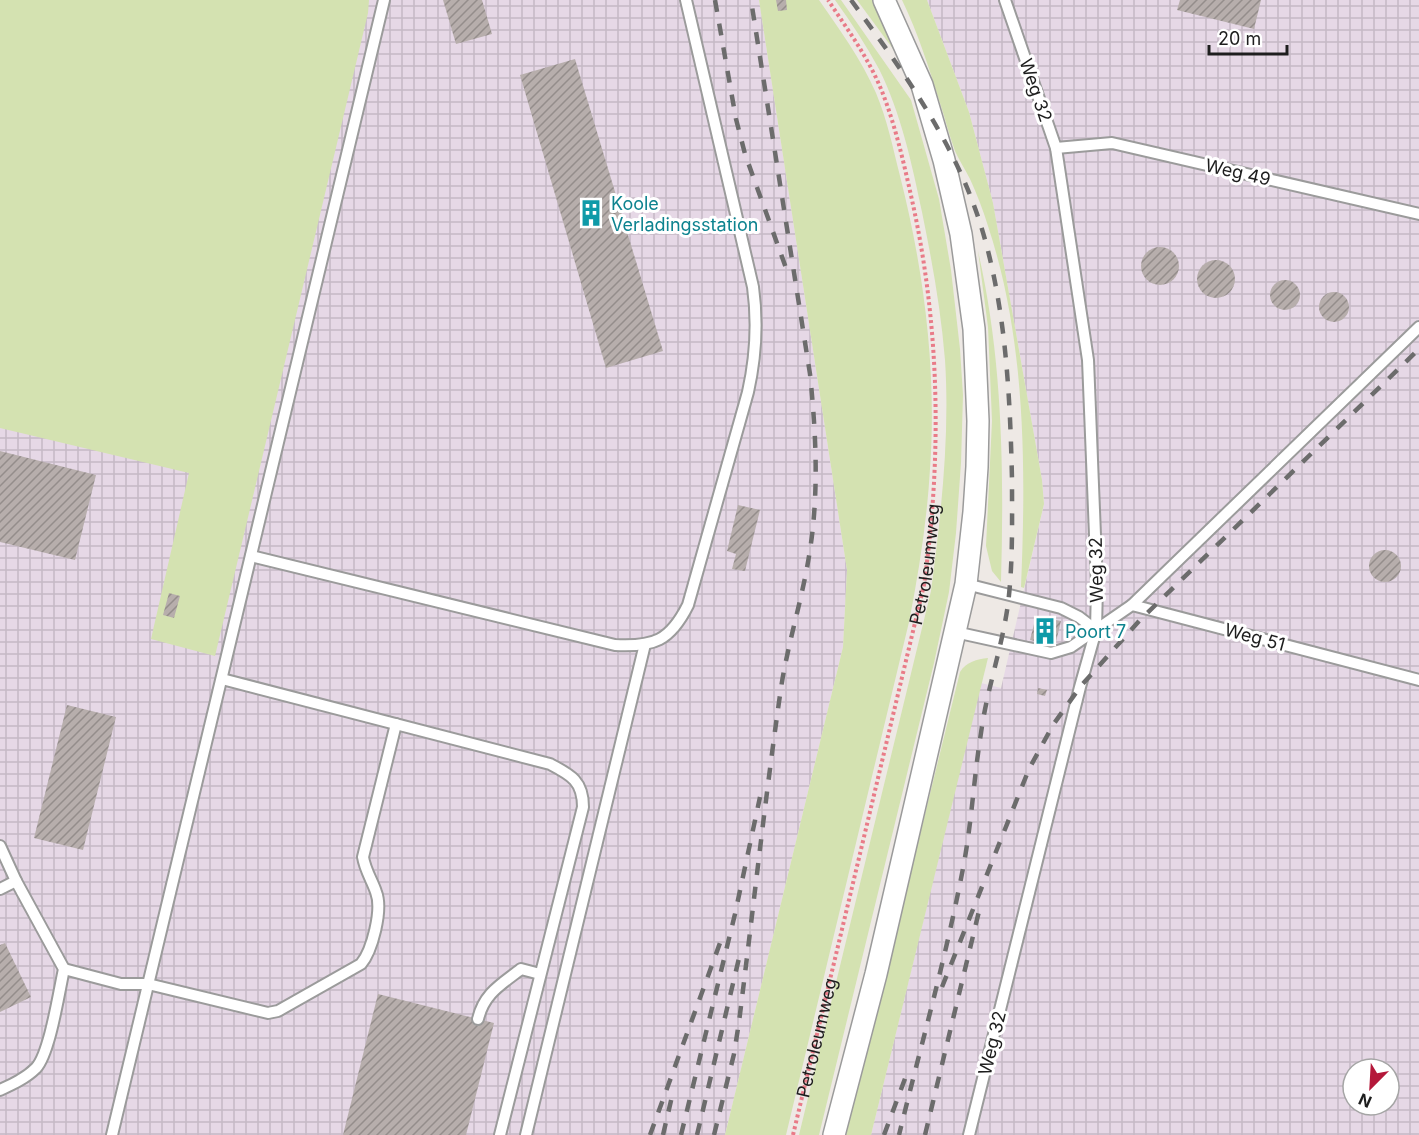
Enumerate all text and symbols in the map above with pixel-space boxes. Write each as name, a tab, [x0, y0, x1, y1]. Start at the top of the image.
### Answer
scale bar	[1209, 18, 1287, 56]
text: 20 m	[1218, 28, 1261, 49]
street label: Weg 32	[1015, 56, 1057, 124]
street label: Weg 49	[1203, 154, 1273, 190]
place label: Koole Verladingsstation	[611, 193, 758, 235]
building icon: Koole Verladingsstation	[576, 198, 606, 228]
street label: Petroleumweg	[904, 503, 943, 627]
street label: Weg 32	[1085, 537, 1107, 603]
building icon: Poort 7	[1030, 616, 1060, 646]
street label: Weg 51	[1222, 619, 1288, 655]
place label: Poort 7	[1065, 621, 1126, 642]
street label: Petroleumweg	[792, 976, 841, 1100]
street label: Weg 32	[974, 1009, 1010, 1077]
north arrow	[1341, 1057, 1401, 1117]
text: N	[1355, 1089, 1375, 1112]

